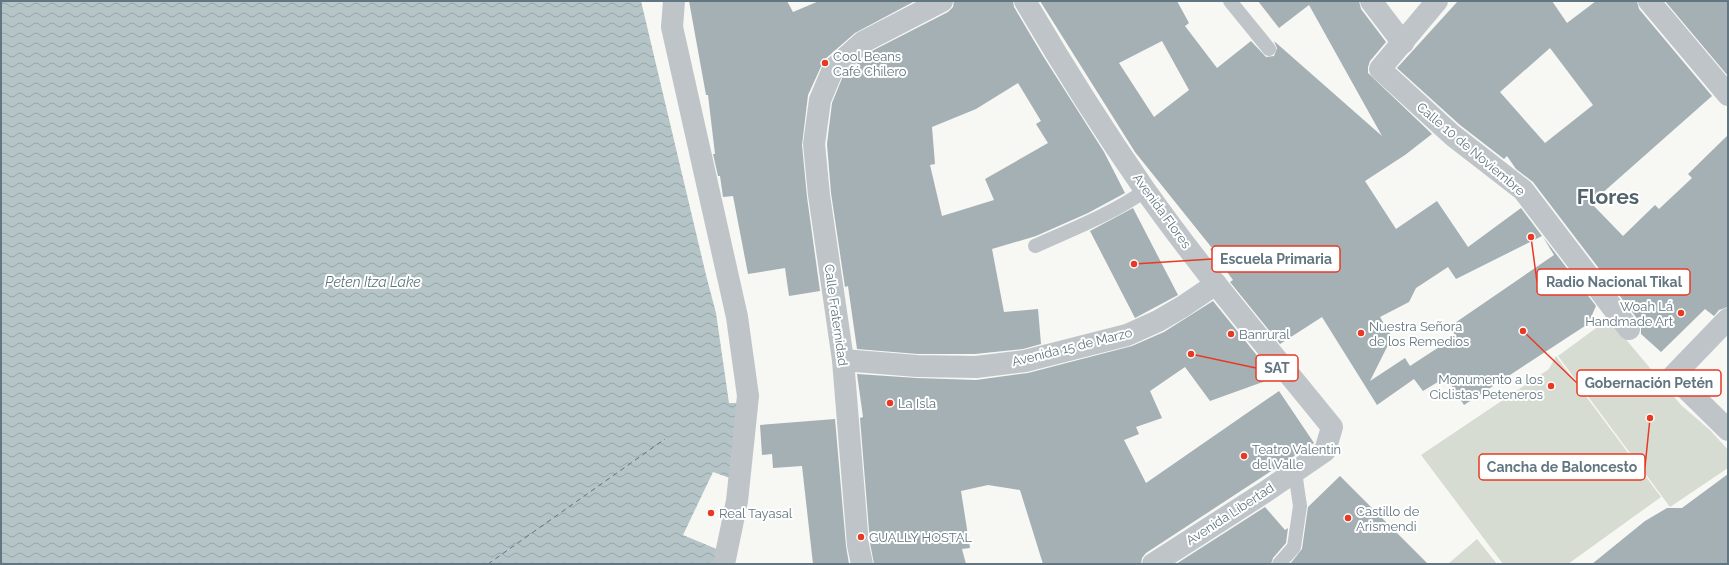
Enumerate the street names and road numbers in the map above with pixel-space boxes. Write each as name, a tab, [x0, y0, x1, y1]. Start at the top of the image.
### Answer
street label: Calle 10 de Noviembre	[1414, 99, 1528, 199]
street label: Avenida Flores	[1130, 171, 1194, 251]
street label: Calle Fraternidad	[821, 263, 851, 367]
street label: Avenida 15 de Marzo	[1010, 325, 1134, 369]
street label: Avenida Libertad	[1183, 480, 1277, 548]

